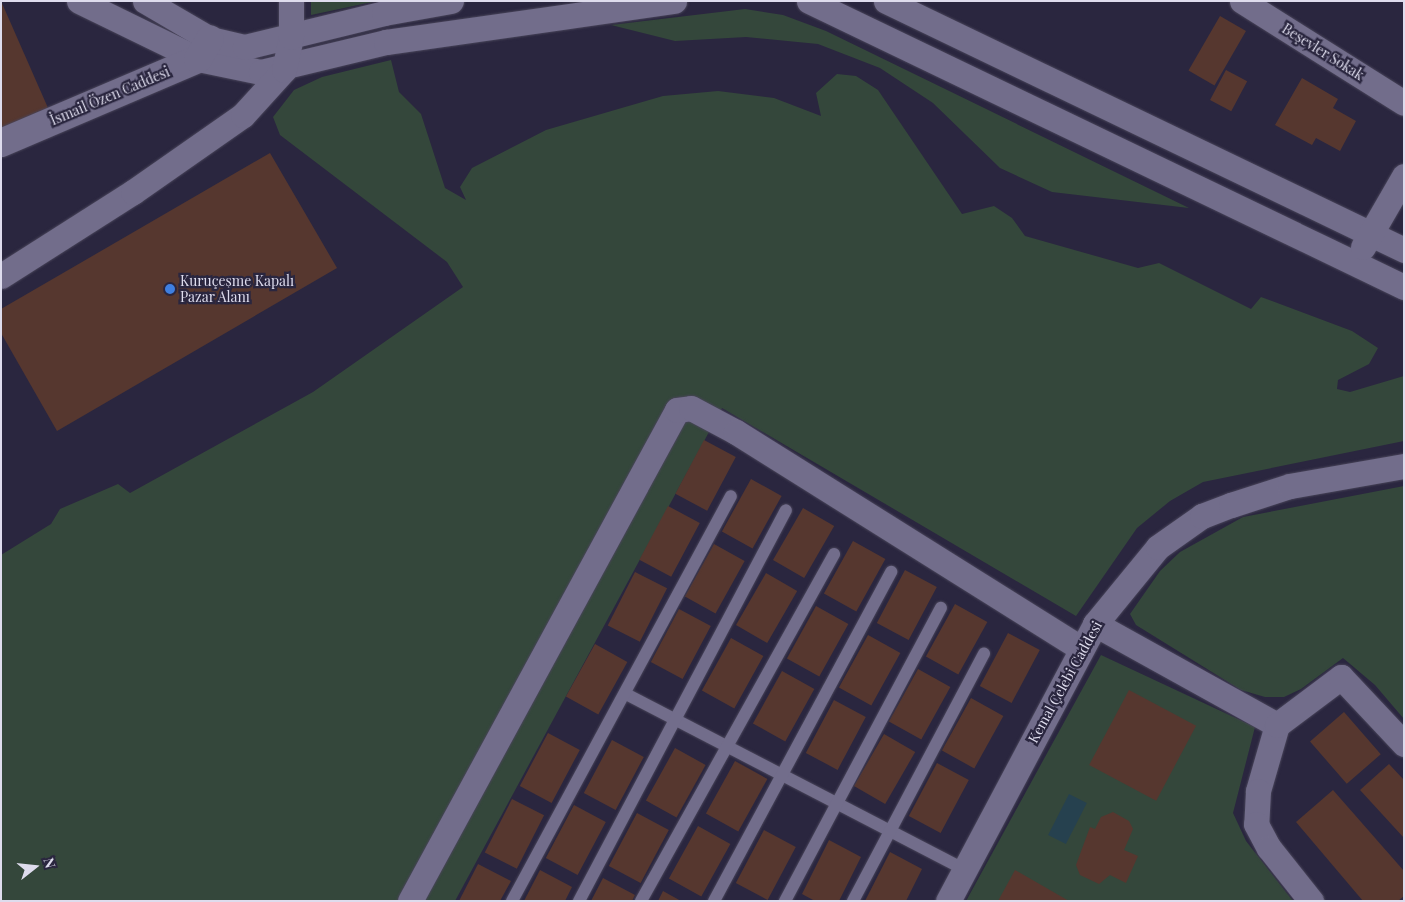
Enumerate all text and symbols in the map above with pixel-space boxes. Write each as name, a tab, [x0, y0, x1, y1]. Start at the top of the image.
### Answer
street label: Beşevler Sokak	[1279, 20, 1367, 84]
street label: İsmail Özen Caddesi	[48, 63, 172, 129]
place label: Kuruçeşme Kapalı Pazar Alanı	[180, 273, 294, 306]
marker: Kuruçeşme Kapalı Pazar Alanı	[164, 283, 176, 295]
street label: Kemal Çelebi Caddesi	[1025, 618, 1105, 746]
north arrow	[10, 842, 60, 892]
text: N	[39, 855, 60, 870]

